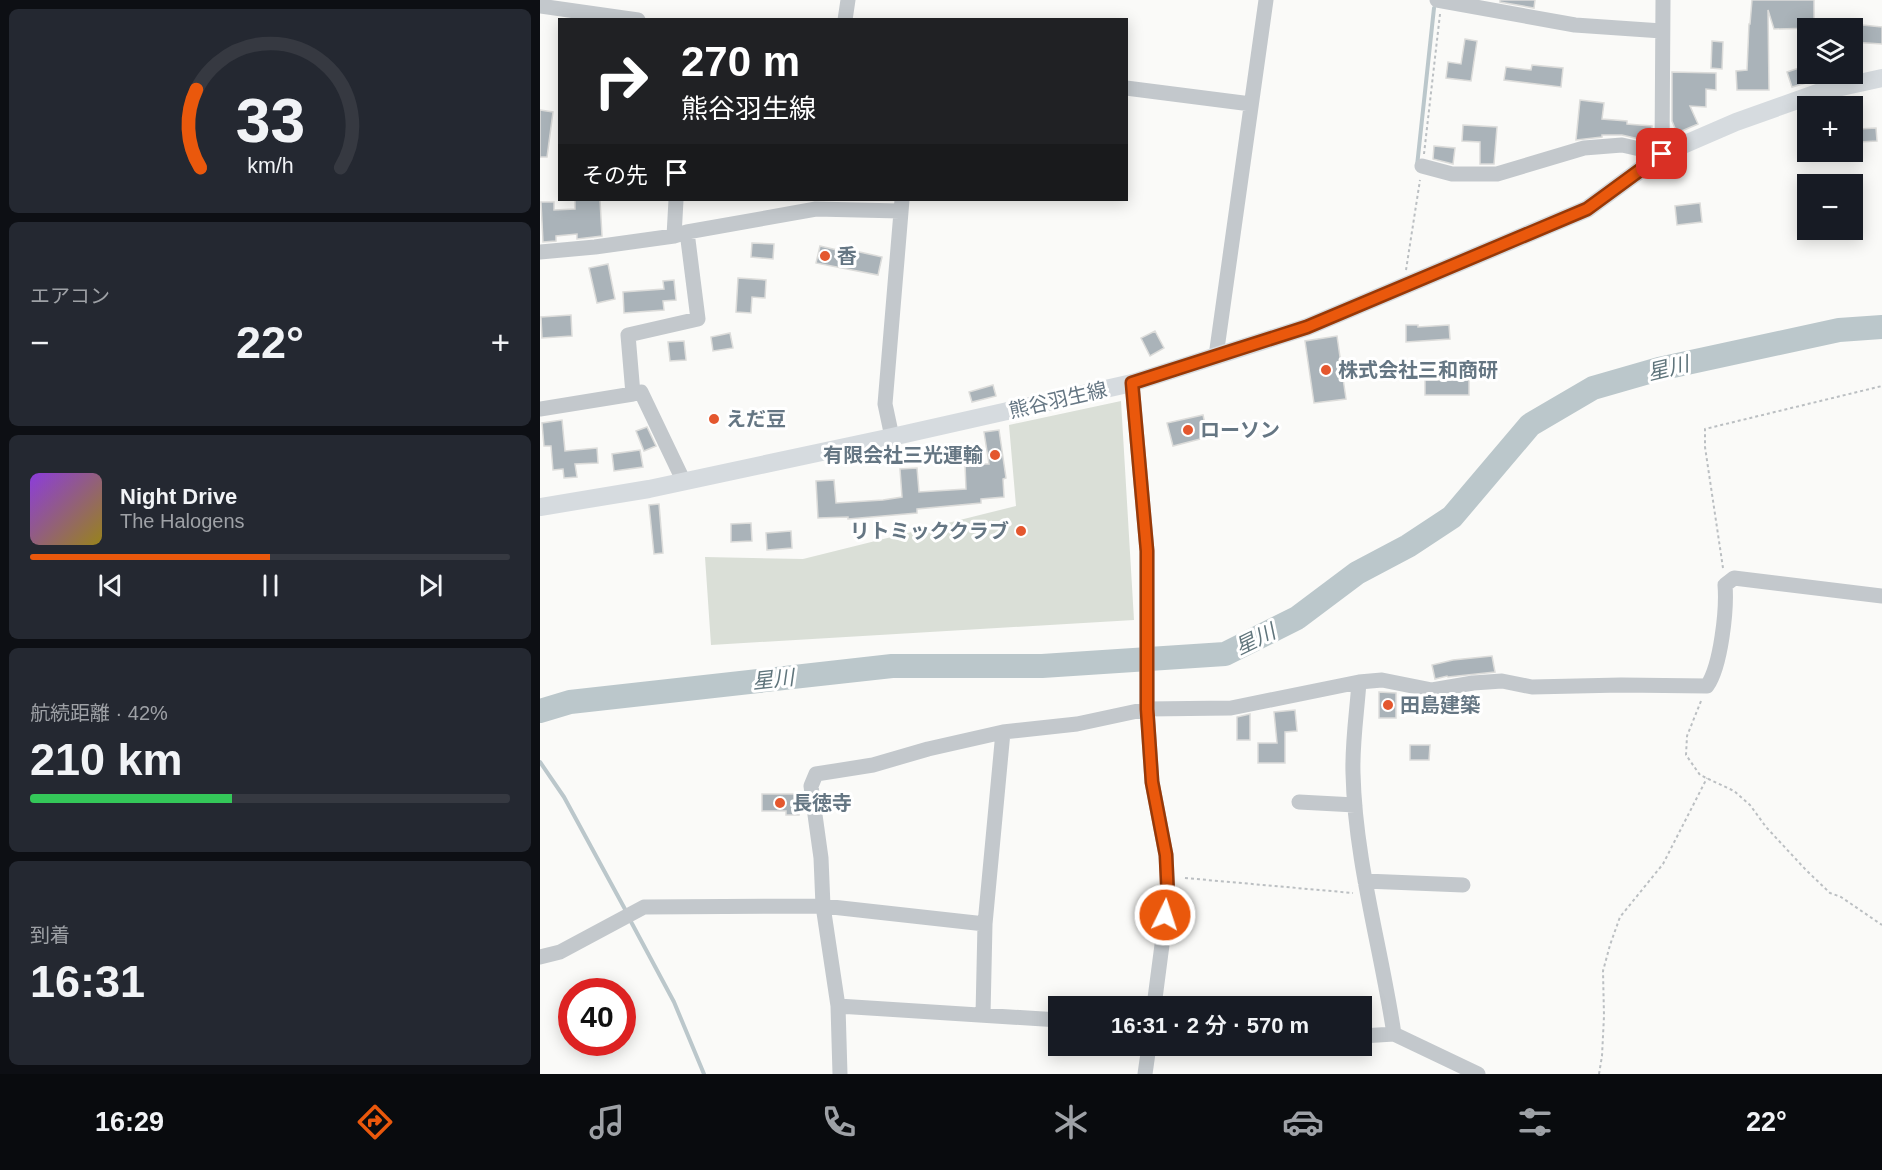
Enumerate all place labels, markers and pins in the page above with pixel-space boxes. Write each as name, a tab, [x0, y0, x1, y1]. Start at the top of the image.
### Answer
pin	[1636, 128, 1687, 179]
place label: 香	[837, 245, 857, 267]
marker: 香	[818, 249, 832, 263]
place label: 株式会社三和商研	[1338, 359, 1498, 381]
marker: 株式会社三和商研	[1319, 363, 1333, 377]
place label: えだ豆	[726, 408, 786, 430]
marker: えだ豆	[707, 412, 721, 426]
place label: ローソン	[1200, 419, 1280, 441]
marker: ローソン	[1181, 423, 1195, 437]
place label: 有限会社三光運輸	[823, 444, 983, 466]
marker: 有限会社三光運輸	[988, 448, 1002, 462]
place label: リトミッククラブ	[850, 520, 1009, 542]
marker: リトミッククラブ	[1014, 524, 1028, 538]
place label: 田島建築	[1400, 694, 1480, 716]
marker: 田島建築	[1381, 698, 1395, 712]
place label: 長徳寺	[792, 792, 852, 814]
marker: 長徳寺	[773, 796, 787, 810]

